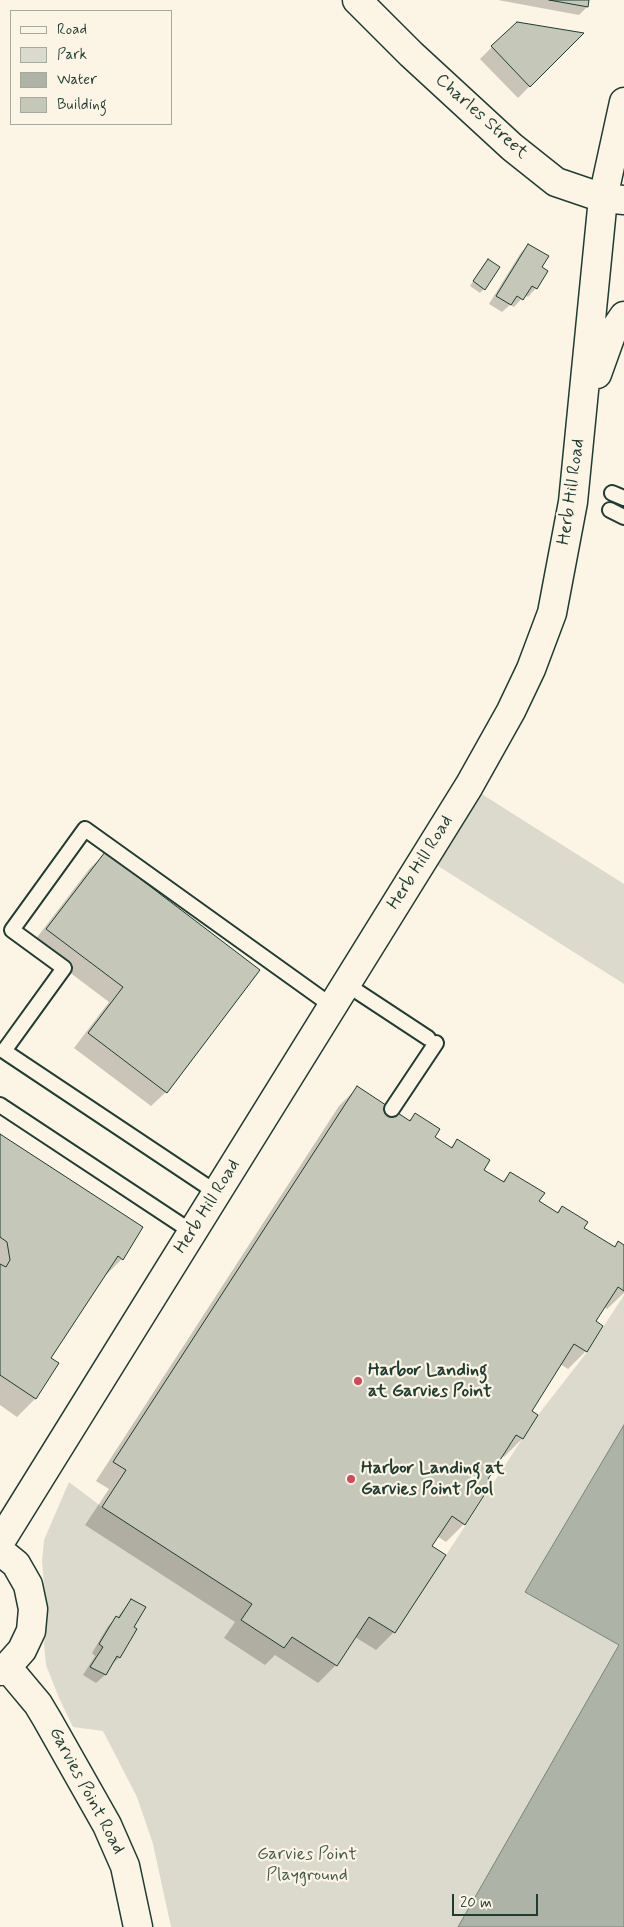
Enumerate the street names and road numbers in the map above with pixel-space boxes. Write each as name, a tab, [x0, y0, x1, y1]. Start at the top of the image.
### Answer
street label: Charles Street	[430, 70, 532, 164]
street label: Herb Hill Road	[554, 438, 590, 546]
street label: Herb Hill Road	[384, 812, 458, 914]
street label: Herb Hill Road	[171, 1156, 245, 1258]
street label: Garvies Point Road	[43, 1724, 129, 1858]

